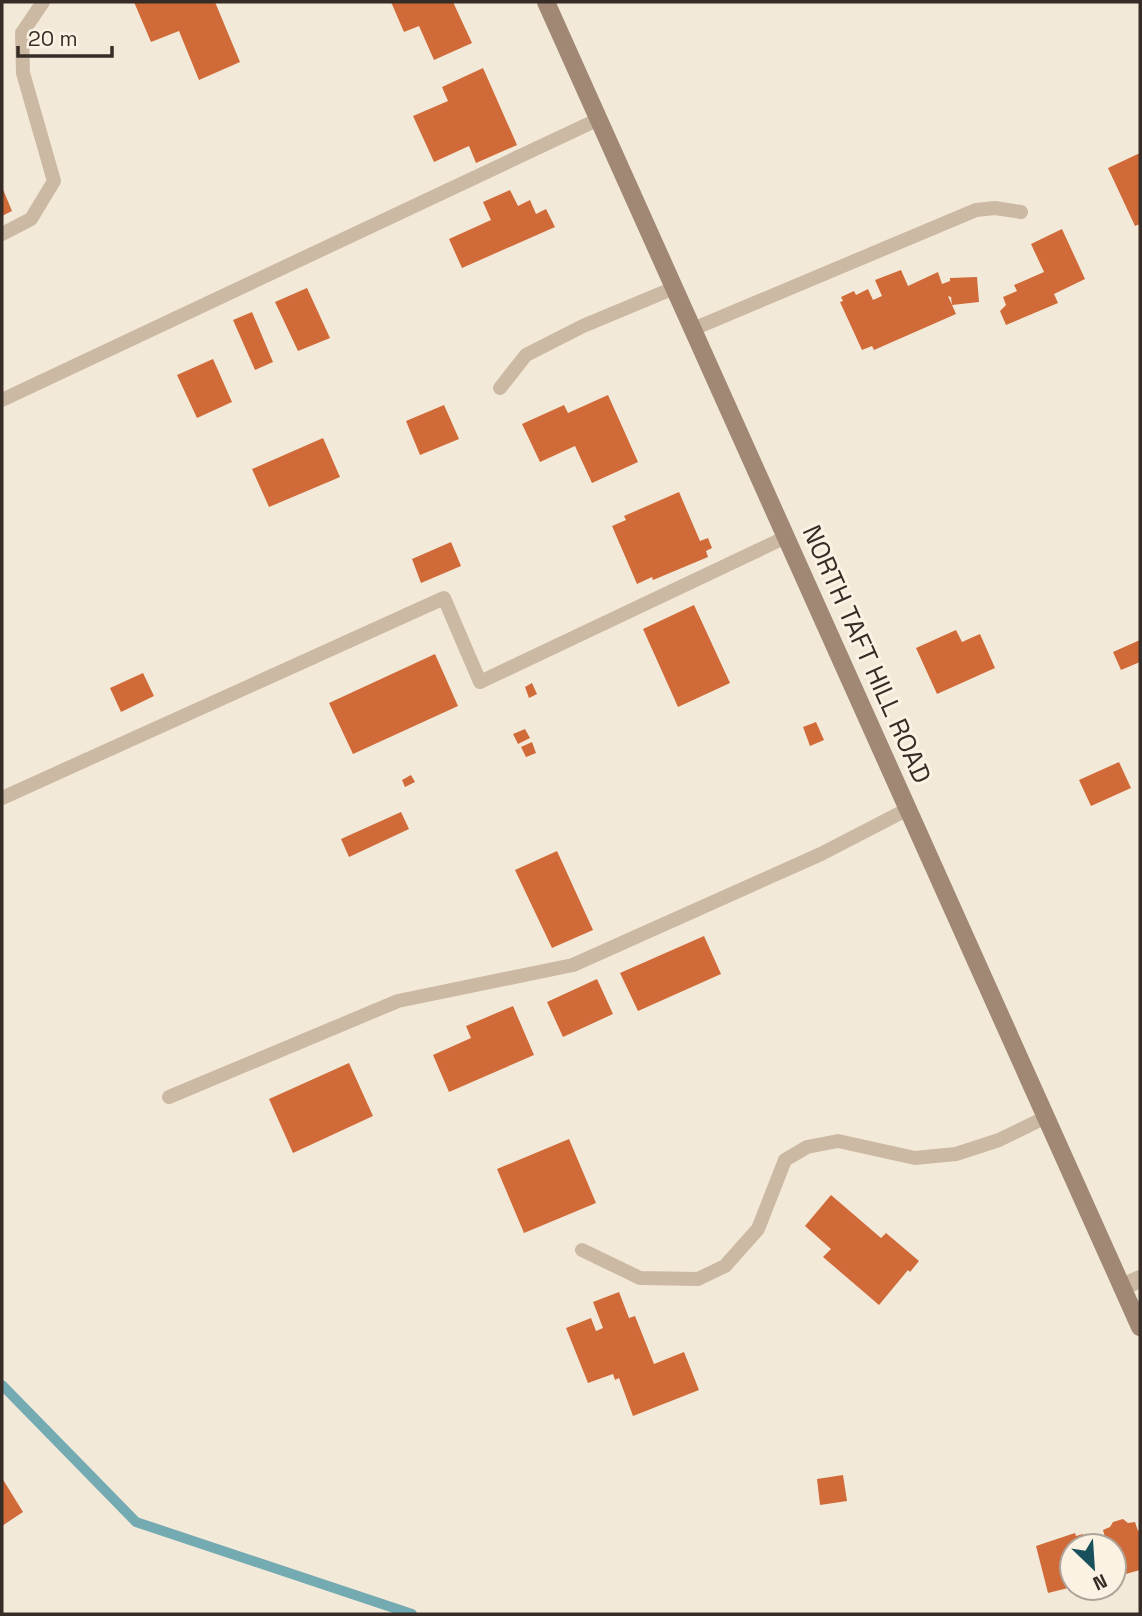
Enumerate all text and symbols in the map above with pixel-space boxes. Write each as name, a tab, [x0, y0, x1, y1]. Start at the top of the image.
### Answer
scale bar	[18, 14, 112, 58]
text: 20 m	[28, 25, 78, 52]
street label: NORTH TAFT HILL ROAD	[795, 520, 939, 788]
north arrow	[1058, 1532, 1128, 1602]
text: N	[1089, 1568, 1111, 1596]

